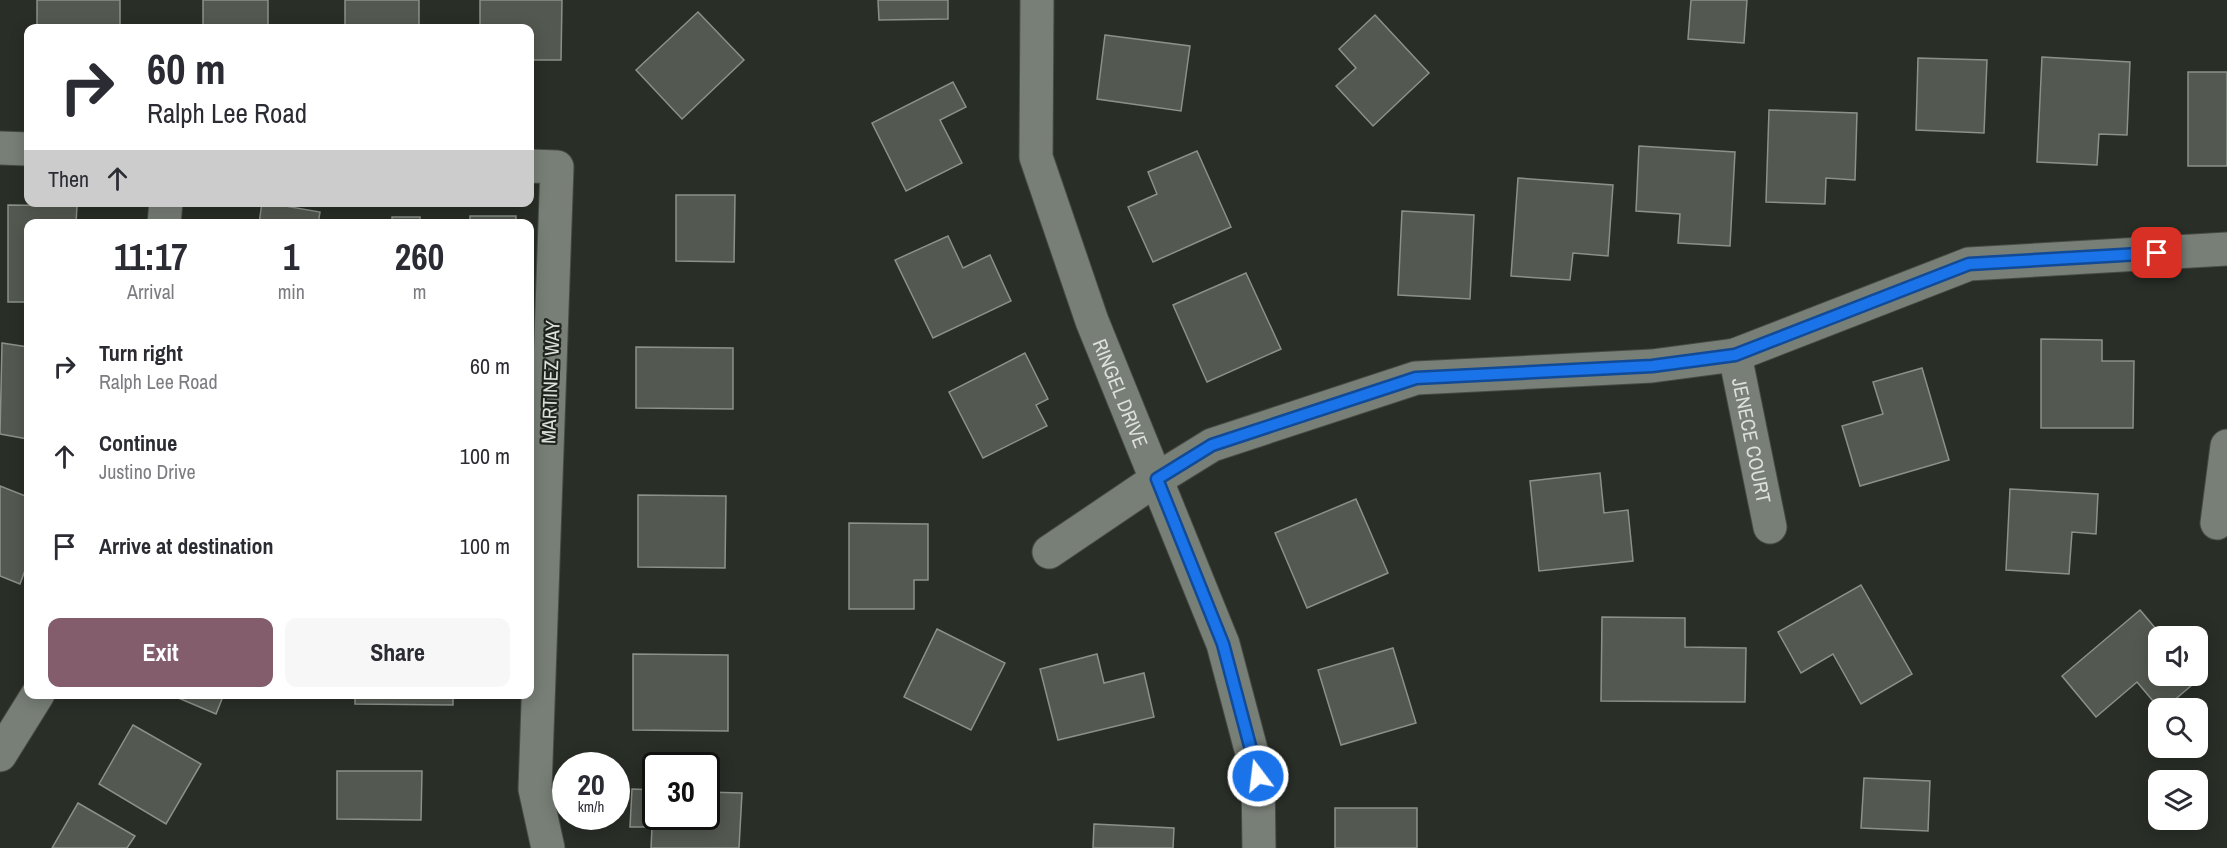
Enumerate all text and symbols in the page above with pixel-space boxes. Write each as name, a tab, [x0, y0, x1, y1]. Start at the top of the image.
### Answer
text: 60 m	[147, 41, 226, 97]
icon: right	[48, 48, 126, 126]
text: Ralph Lee Road	[147, 95, 307, 131]
icon: ahead	[101, 162, 134, 195]
text: Then	[48, 164, 89, 194]
pin	[2131, 227, 2182, 278]
text: 11:17	[114, 233, 188, 281]
text: 1	[283, 233, 300, 281]
text: 260	[395, 233, 444, 281]
icon: arrive	[2140, 236, 2173, 269]
text: Arrival	[127, 278, 175, 305]
text: min	[278, 278, 305, 305]
text: m	[413, 278, 426, 305]
street label: MARTINEZ WAY	[534, 320, 566, 444]
street label: RINGEL DRIVE	[1087, 335, 1155, 451]
text: Turn right	[99, 338, 183, 368]
icon: right	[48, 350, 81, 383]
text: 60 m	[470, 351, 510, 381]
text: Ralph Lee Road	[99, 368, 218, 395]
street label: JENECE COURT	[1726, 375, 1778, 505]
text: Continue	[99, 428, 177, 458]
icon: ahead	[48, 440, 81, 473]
text: 100 m	[460, 441, 510, 471]
text: Justino Drive	[99, 458, 196, 485]
icon: arrive	[48, 530, 81, 563]
text: Arrive at destination	[99, 531, 273, 561]
text: 100 m	[460, 531, 510, 561]
button: Exit	[48, 618, 273, 687]
button: Share	[285, 618, 510, 687]
map controls	[2148, 626, 2208, 830]
button: sound	[2148, 626, 2208, 686]
button: search	[2148, 698, 2208, 758]
position arrow	[1226, 744, 1290, 808]
speed limit sign: 30	[642, 752, 720, 830]
text: 20	[577, 764, 605, 804]
button: layers	[2148, 770, 2208, 830]
text: km/h	[578, 796, 604, 817]

